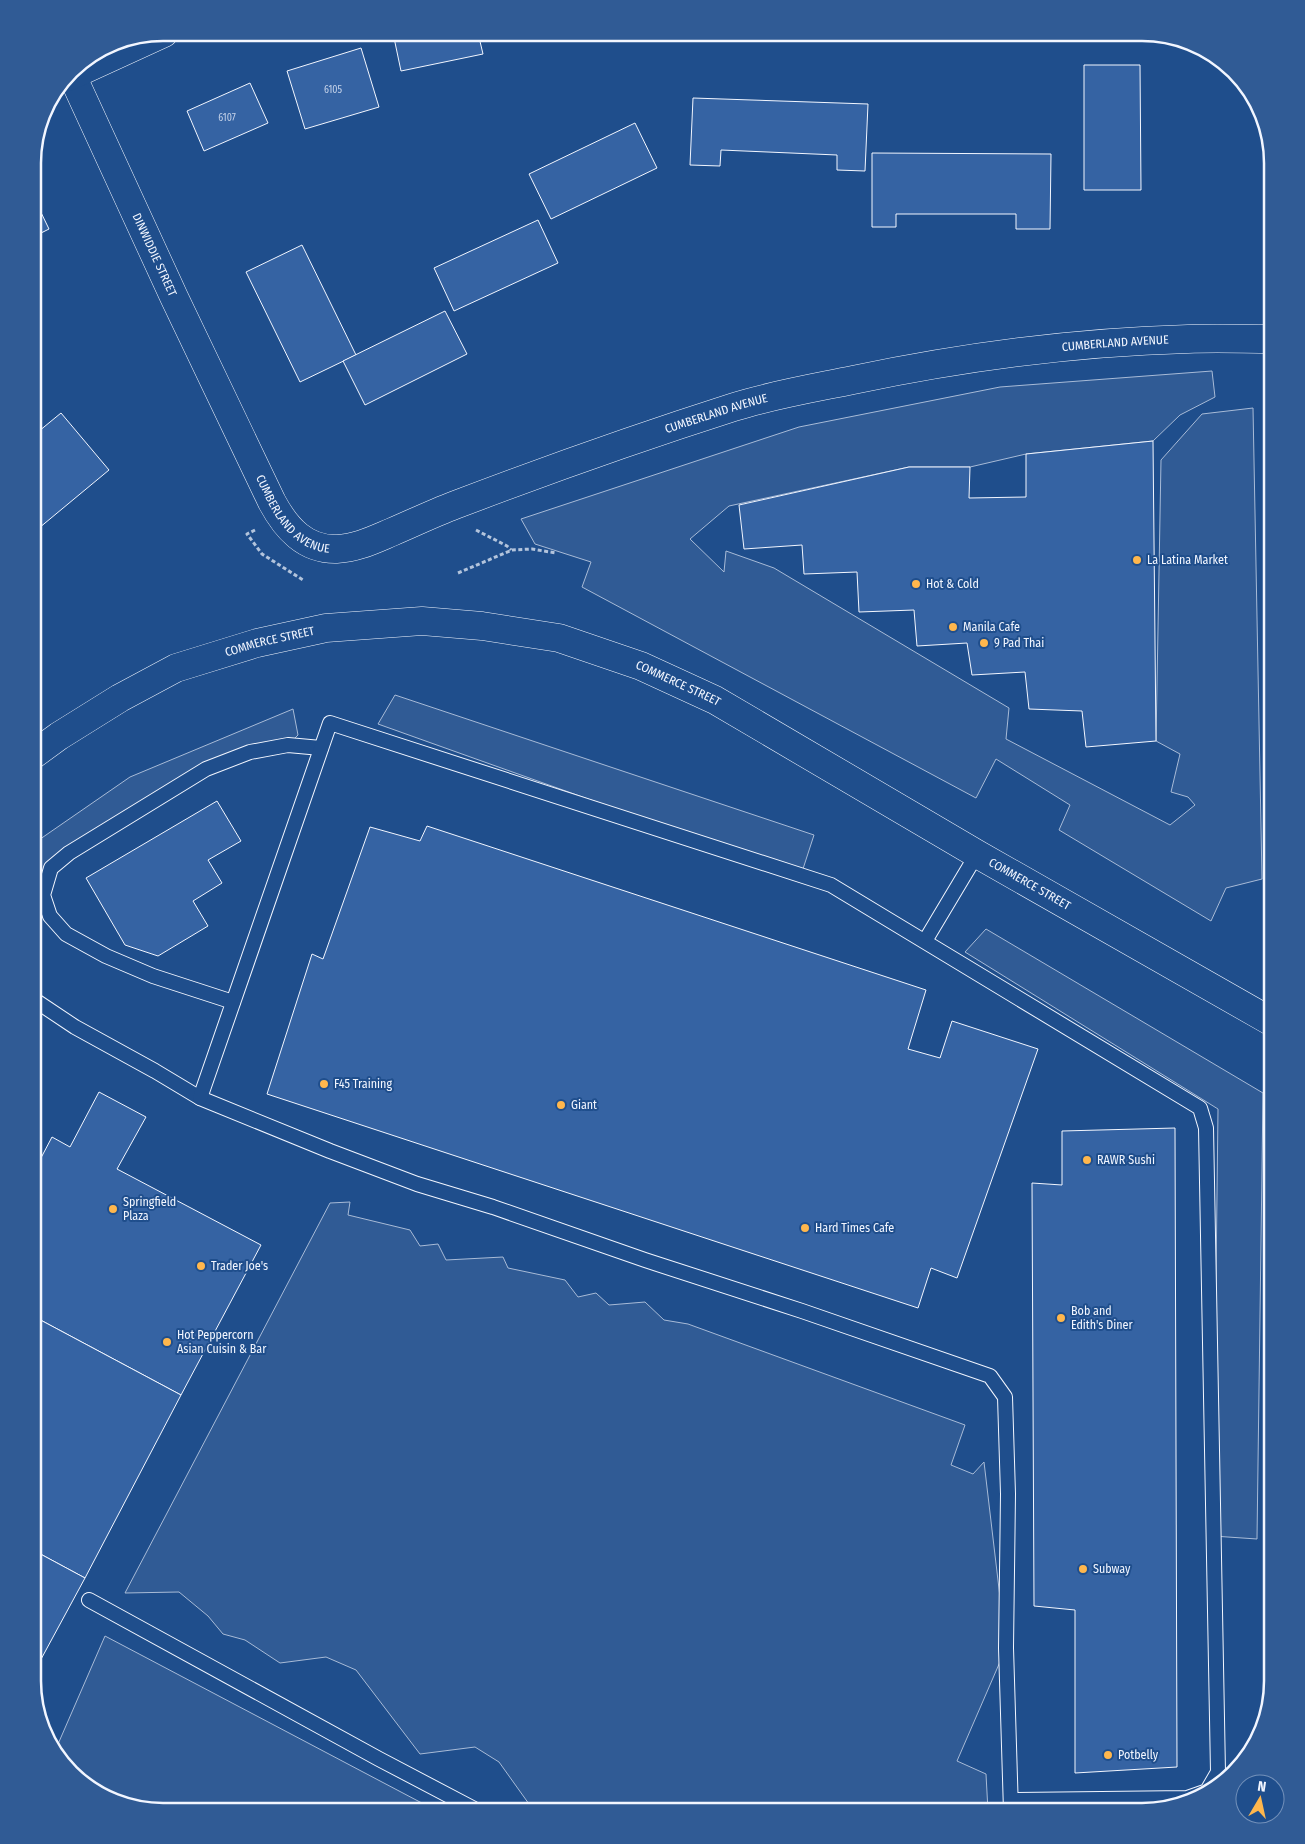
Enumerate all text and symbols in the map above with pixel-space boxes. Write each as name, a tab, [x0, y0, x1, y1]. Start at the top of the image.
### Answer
house number: 6105	[324, 84, 343, 96]
house number: 6107	[218, 112, 236, 124]
street label: DINWIDDIE STREET	[129, 211, 180, 299]
street label: CUMBERLAND AVENUE	[1061, 333, 1169, 354]
street label: CUMBERLAND AVENUE	[663, 391, 769, 436]
street label: CUMBERLAND AVENUE	[253, 473, 331, 556]
place label: La Latina Market	[1147, 553, 1228, 567]
marker: La Latina Market	[1131, 554, 1143, 566]
place label: Hot & Cold	[926, 577, 979, 591]
marker: Hot & Cold	[910, 578, 922, 590]
place label: Manila Cafe	[963, 620, 1020, 634]
marker: Manila Cafe	[947, 621, 959, 633]
street label: COMMERCE STREET	[223, 624, 316, 659]
place label: 9 Pad Thai	[994, 636, 1044, 650]
marker: 9 Pad Thai	[978, 637, 990, 649]
street label: COMMERCE STREET	[634, 658, 724, 709]
street label: COMMERCE STREET	[986, 855, 1073, 913]
place label: F45 Training	[334, 1077, 392, 1091]
marker: F45 Training	[318, 1078, 330, 1090]
place label: Giant	[571, 1098, 597, 1112]
marker: Giant	[555, 1099, 567, 1111]
place label: RAWR Sushi	[1097, 1153, 1155, 1167]
marker: RAWR Sushi	[1081, 1154, 1093, 1166]
place label: Springfield Plaza	[123, 1195, 176, 1223]
marker: Springfield Plaza	[107, 1203, 119, 1215]
place label: Hard Times Cafe	[815, 1221, 894, 1235]
marker: Hard Times Cafe	[799, 1222, 811, 1234]
place label: Trader Joe's	[211, 1259, 268, 1273]
marker: Trader Joe's	[195, 1260, 207, 1272]
place label: Bob and Edith's Diner	[1071, 1304, 1133, 1332]
marker: Bob and Edith's Diner	[1055, 1312, 1067, 1324]
place label: Hot Peppercorn Asian Cuisin & Bar	[177, 1328, 267, 1356]
marker: Hot Peppercorn Asian Cuisin & Bar	[161, 1336, 173, 1348]
place label: Subway	[1093, 1562, 1131, 1576]
marker: Subway	[1077, 1563, 1089, 1575]
place label: Potbelly	[1118, 1748, 1159, 1762]
marker: Potbelly	[1102, 1749, 1114, 1761]
north arrow	[1235, 1774, 1285, 1824]
text: N	[1256, 1778, 1267, 1796]

